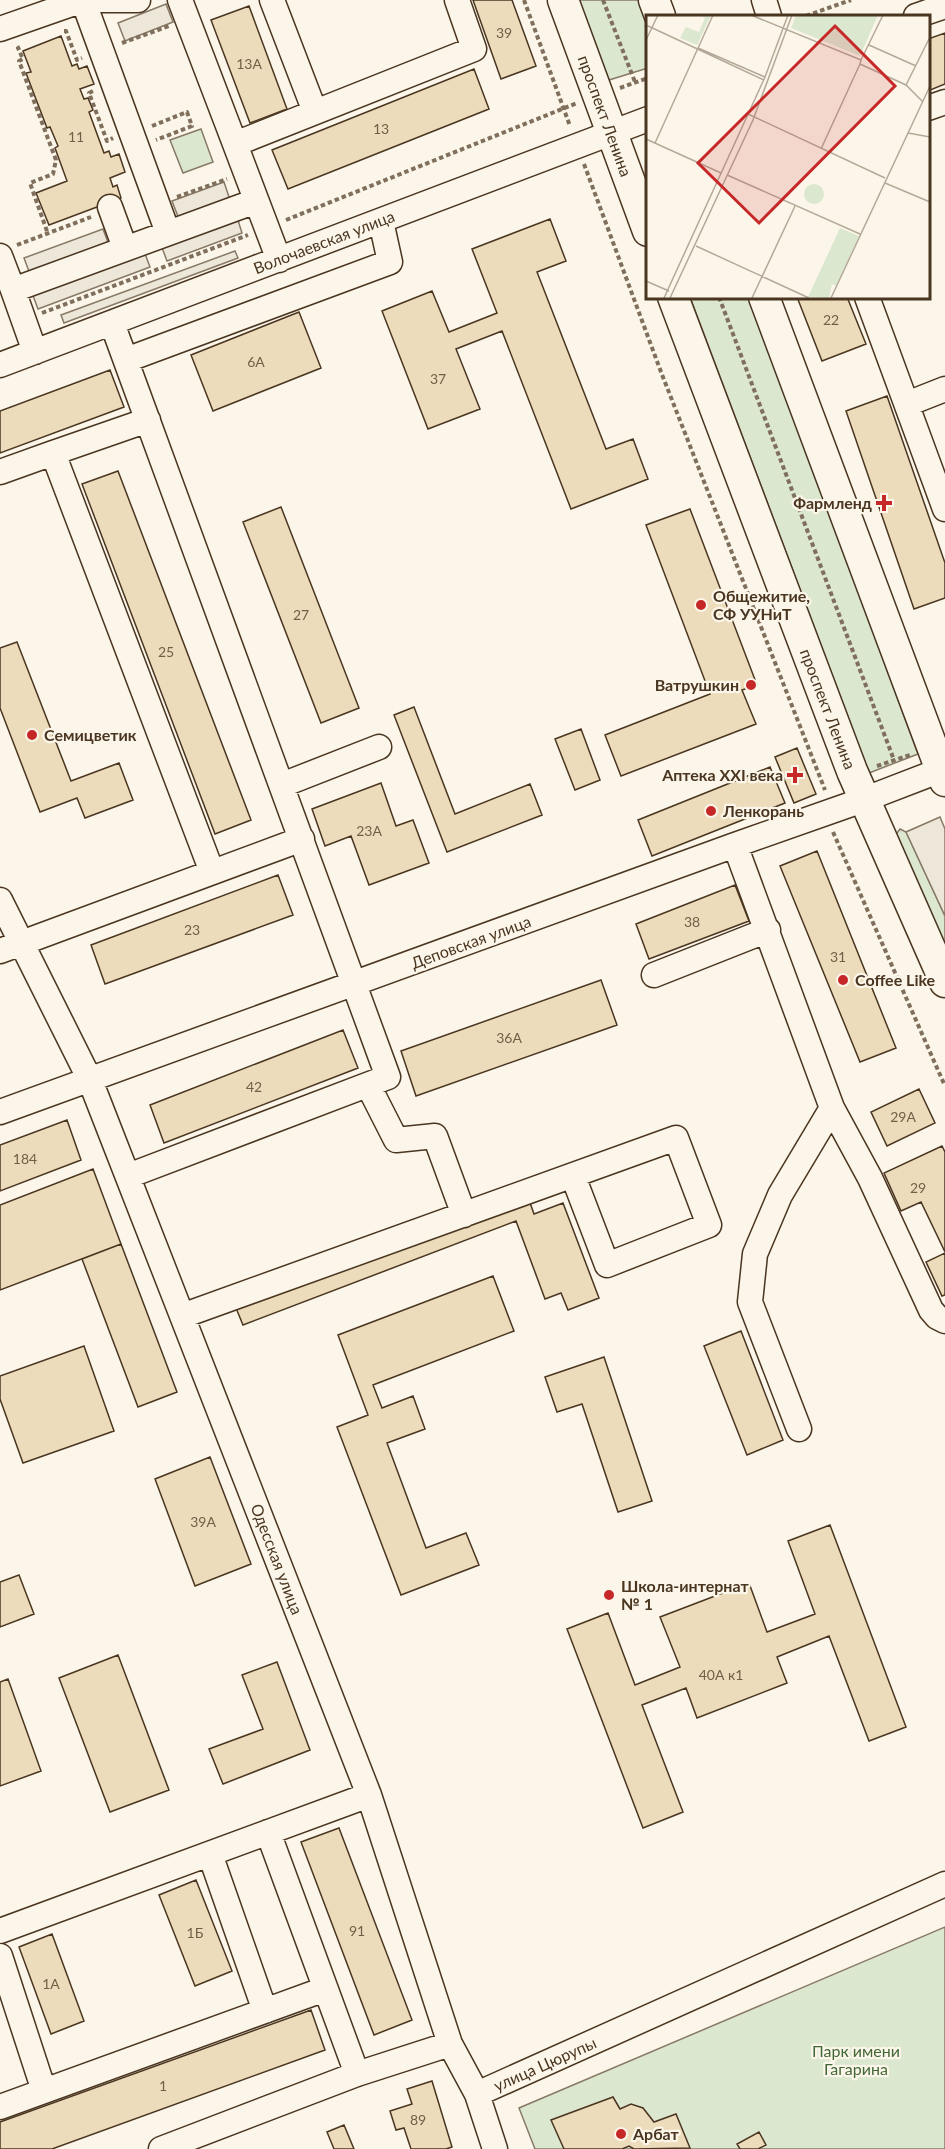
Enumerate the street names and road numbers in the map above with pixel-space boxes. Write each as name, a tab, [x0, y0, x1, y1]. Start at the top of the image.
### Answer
street label: проспект Ленина	[575, 53, 636, 179]
street label: Волочаевская улица	[251, 206, 397, 277]
street label: проспект Ленина	[797, 646, 860, 772]
street label: Деповская улица	[408, 911, 533, 972]
street label: Одесская улица	[248, 1501, 307, 1617]
street label: улица Цюрупы	[491, 2032, 599, 2095]

